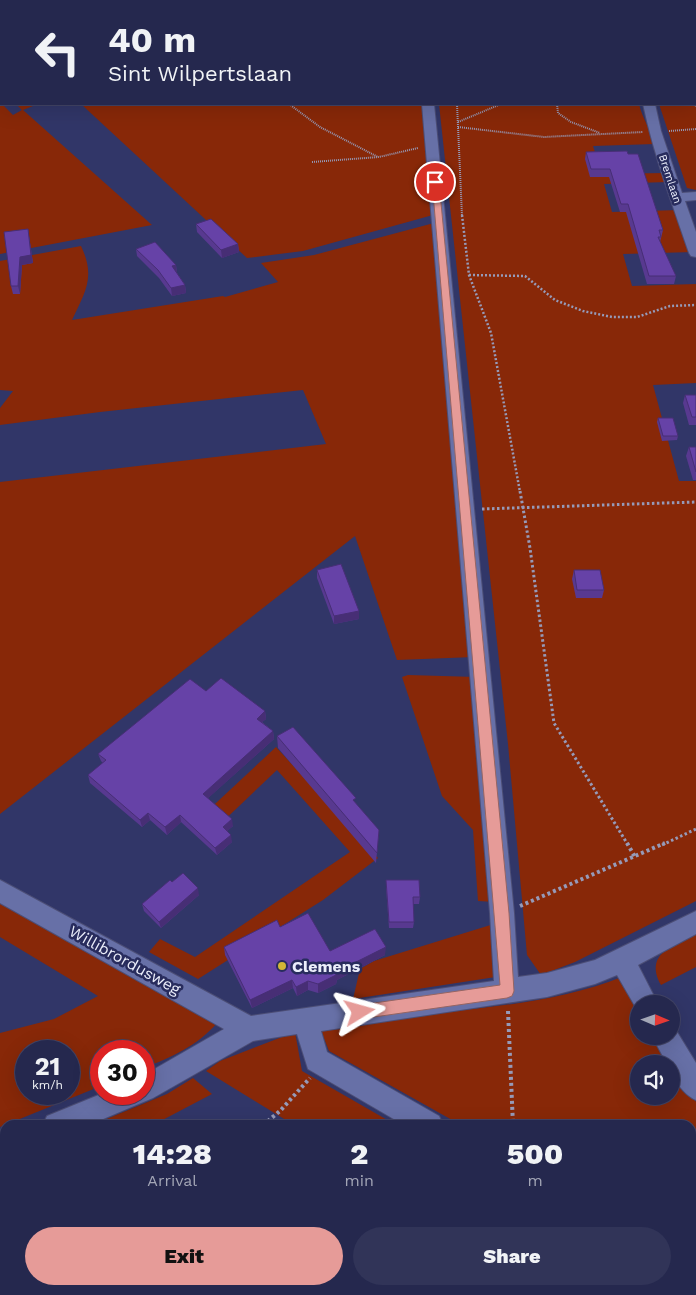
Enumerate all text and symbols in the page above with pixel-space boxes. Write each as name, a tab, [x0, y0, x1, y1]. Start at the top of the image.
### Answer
text: 40 m	[108, 19, 196, 61]
icon: left	[25, 20, 90, 85]
text: Sint Wilpertslaan	[108, 61, 292, 86]
street label: Bremlaan	[656, 153, 684, 205]
pin	[414, 161, 456, 203]
icon: arrive	[421, 168, 449, 196]
street label: Willibrordusweg	[66, 921, 185, 999]
place label: Clemens	[292, 957, 361, 976]
marker: Clemens	[276, 960, 288, 972]
position arrow	[333, 985, 385, 1037]
north arrow	[630, 995, 680, 1045]
map controls	[630, 995, 680, 1105]
speed limit sign: 30	[90, 1040, 155, 1105]
text: 21	[35, 1052, 60, 1081]
button: sound	[630, 1055, 680, 1105]
text: km/h	[32, 1078, 63, 1092]
text: 14:28	[133, 1136, 212, 1171]
text: 2	[350, 1136, 368, 1171]
text: 500	[507, 1136, 563, 1171]
text: Arrival	[147, 1171, 197, 1190]
text: min	[345, 1171, 374, 1190]
text: m	[527, 1171, 543, 1190]
button: Exit	[25, 1227, 343, 1285]
button: Share	[353, 1227, 671, 1285]

